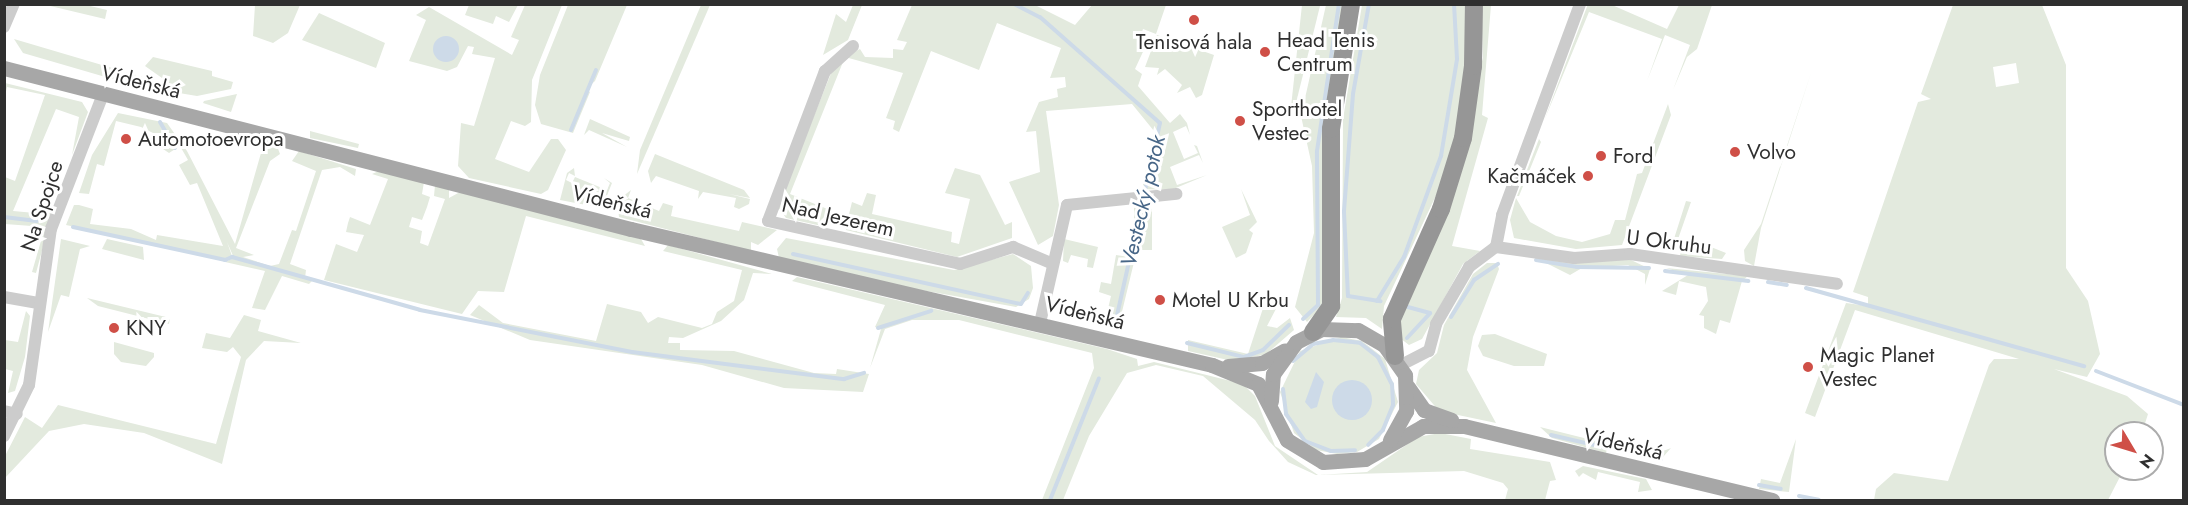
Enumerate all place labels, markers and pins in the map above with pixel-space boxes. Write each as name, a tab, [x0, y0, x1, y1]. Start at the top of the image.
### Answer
marker: Tenisová hala	[1187, 13, 1201, 27]
place label: Head Tenis Centrum	[1277, 27, 1375, 77]
place label: Tenisová hala	[1136, 29, 1252, 55]
marker: Head Tenis Centrum	[1258, 45, 1272, 59]
place label: Sporthotel Vestec	[1252, 96, 1342, 146]
marker: Sporthotel Vestec	[1233, 114, 1247, 128]
place label: Automotoevropa	[138, 126, 283, 152]
marker: Automotoevropa	[119, 132, 133, 146]
place label: Volvo	[1747, 139, 1796, 165]
place label: Ford	[1613, 143, 1654, 169]
marker: Volvo	[1728, 145, 1742, 159]
marker: Ford	[1594, 149, 1608, 163]
place label: Kačmáček	[1487, 163, 1576, 189]
marker: Kačmáček	[1581, 169, 1595, 183]
place label: Motel U Krbu	[1172, 287, 1289, 313]
marker: Motel U Krbu	[1153, 293, 1167, 307]
place label: KNY	[126, 315, 166, 341]
marker: KNY	[107, 321, 121, 335]
place label: Magic Planet Vestec	[1820, 342, 1934, 392]
marker: Magic Planet Vestec	[1801, 360, 1815, 374]

